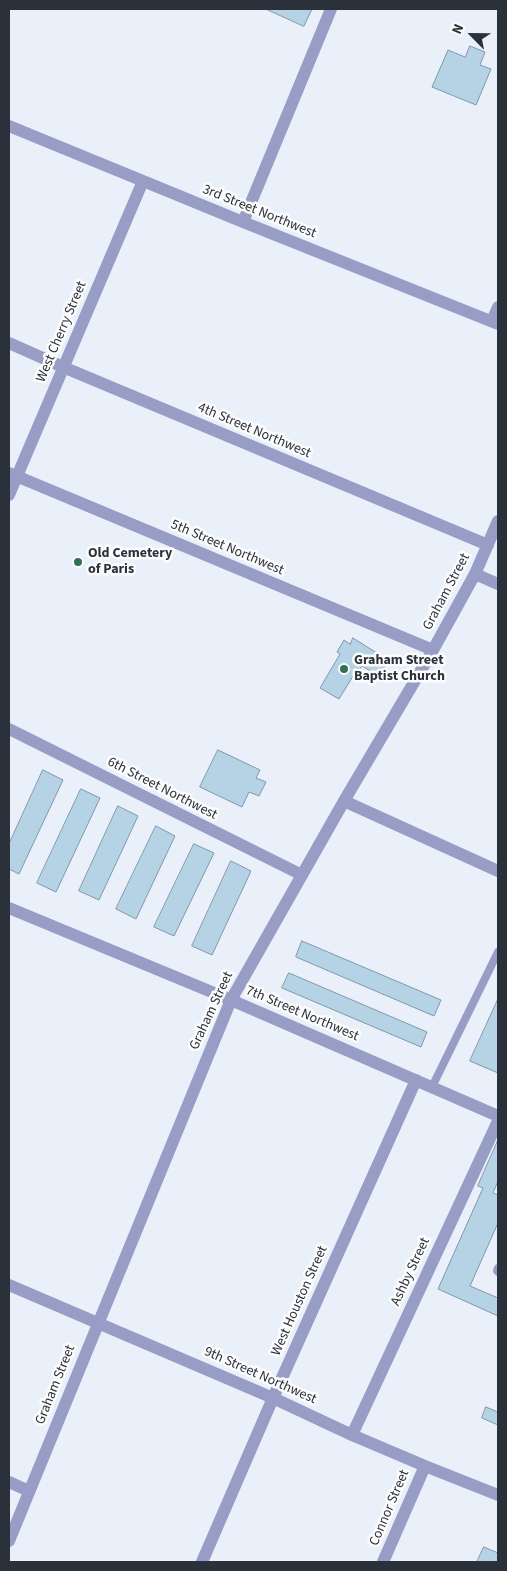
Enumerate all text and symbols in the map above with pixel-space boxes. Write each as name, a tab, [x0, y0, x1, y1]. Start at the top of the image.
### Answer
north arrow	[447, 10, 497, 60]
text: N	[447, 21, 469, 37]
street label: 3rd Street Northwest	[200, 182, 318, 242]
street label: West Cherry Street	[33, 279, 91, 385]
street label: 4th Street Northwest	[195, 400, 313, 462]
street label: 5th Street Northwest	[168, 517, 286, 579]
place label: Old Cemetery of Paris	[88, 546, 172, 578]
street label: Graham Street	[420, 551, 474, 633]
marker: Old Cemetery of Paris	[72, 556, 84, 568]
place label: Graham Street Baptist Church	[354, 653, 445, 686]
marker: Graham Street Baptist Church	[338, 663, 350, 675]
street label: 6th Street Northwest	[104, 754, 220, 824]
street label: Graham Street	[187, 969, 237, 1053]
street label: 7th Street Northwest	[243, 983, 361, 1045]
street label: Ashby Street	[388, 1235, 434, 1309]
street label: West Houston Street	[268, 1243, 332, 1359]
street label: Graham Street	[32, 1343, 80, 1427]
street label: 9th Street Northwest	[201, 1344, 319, 1408]
street label: Connor Street	[366, 1467, 414, 1549]

